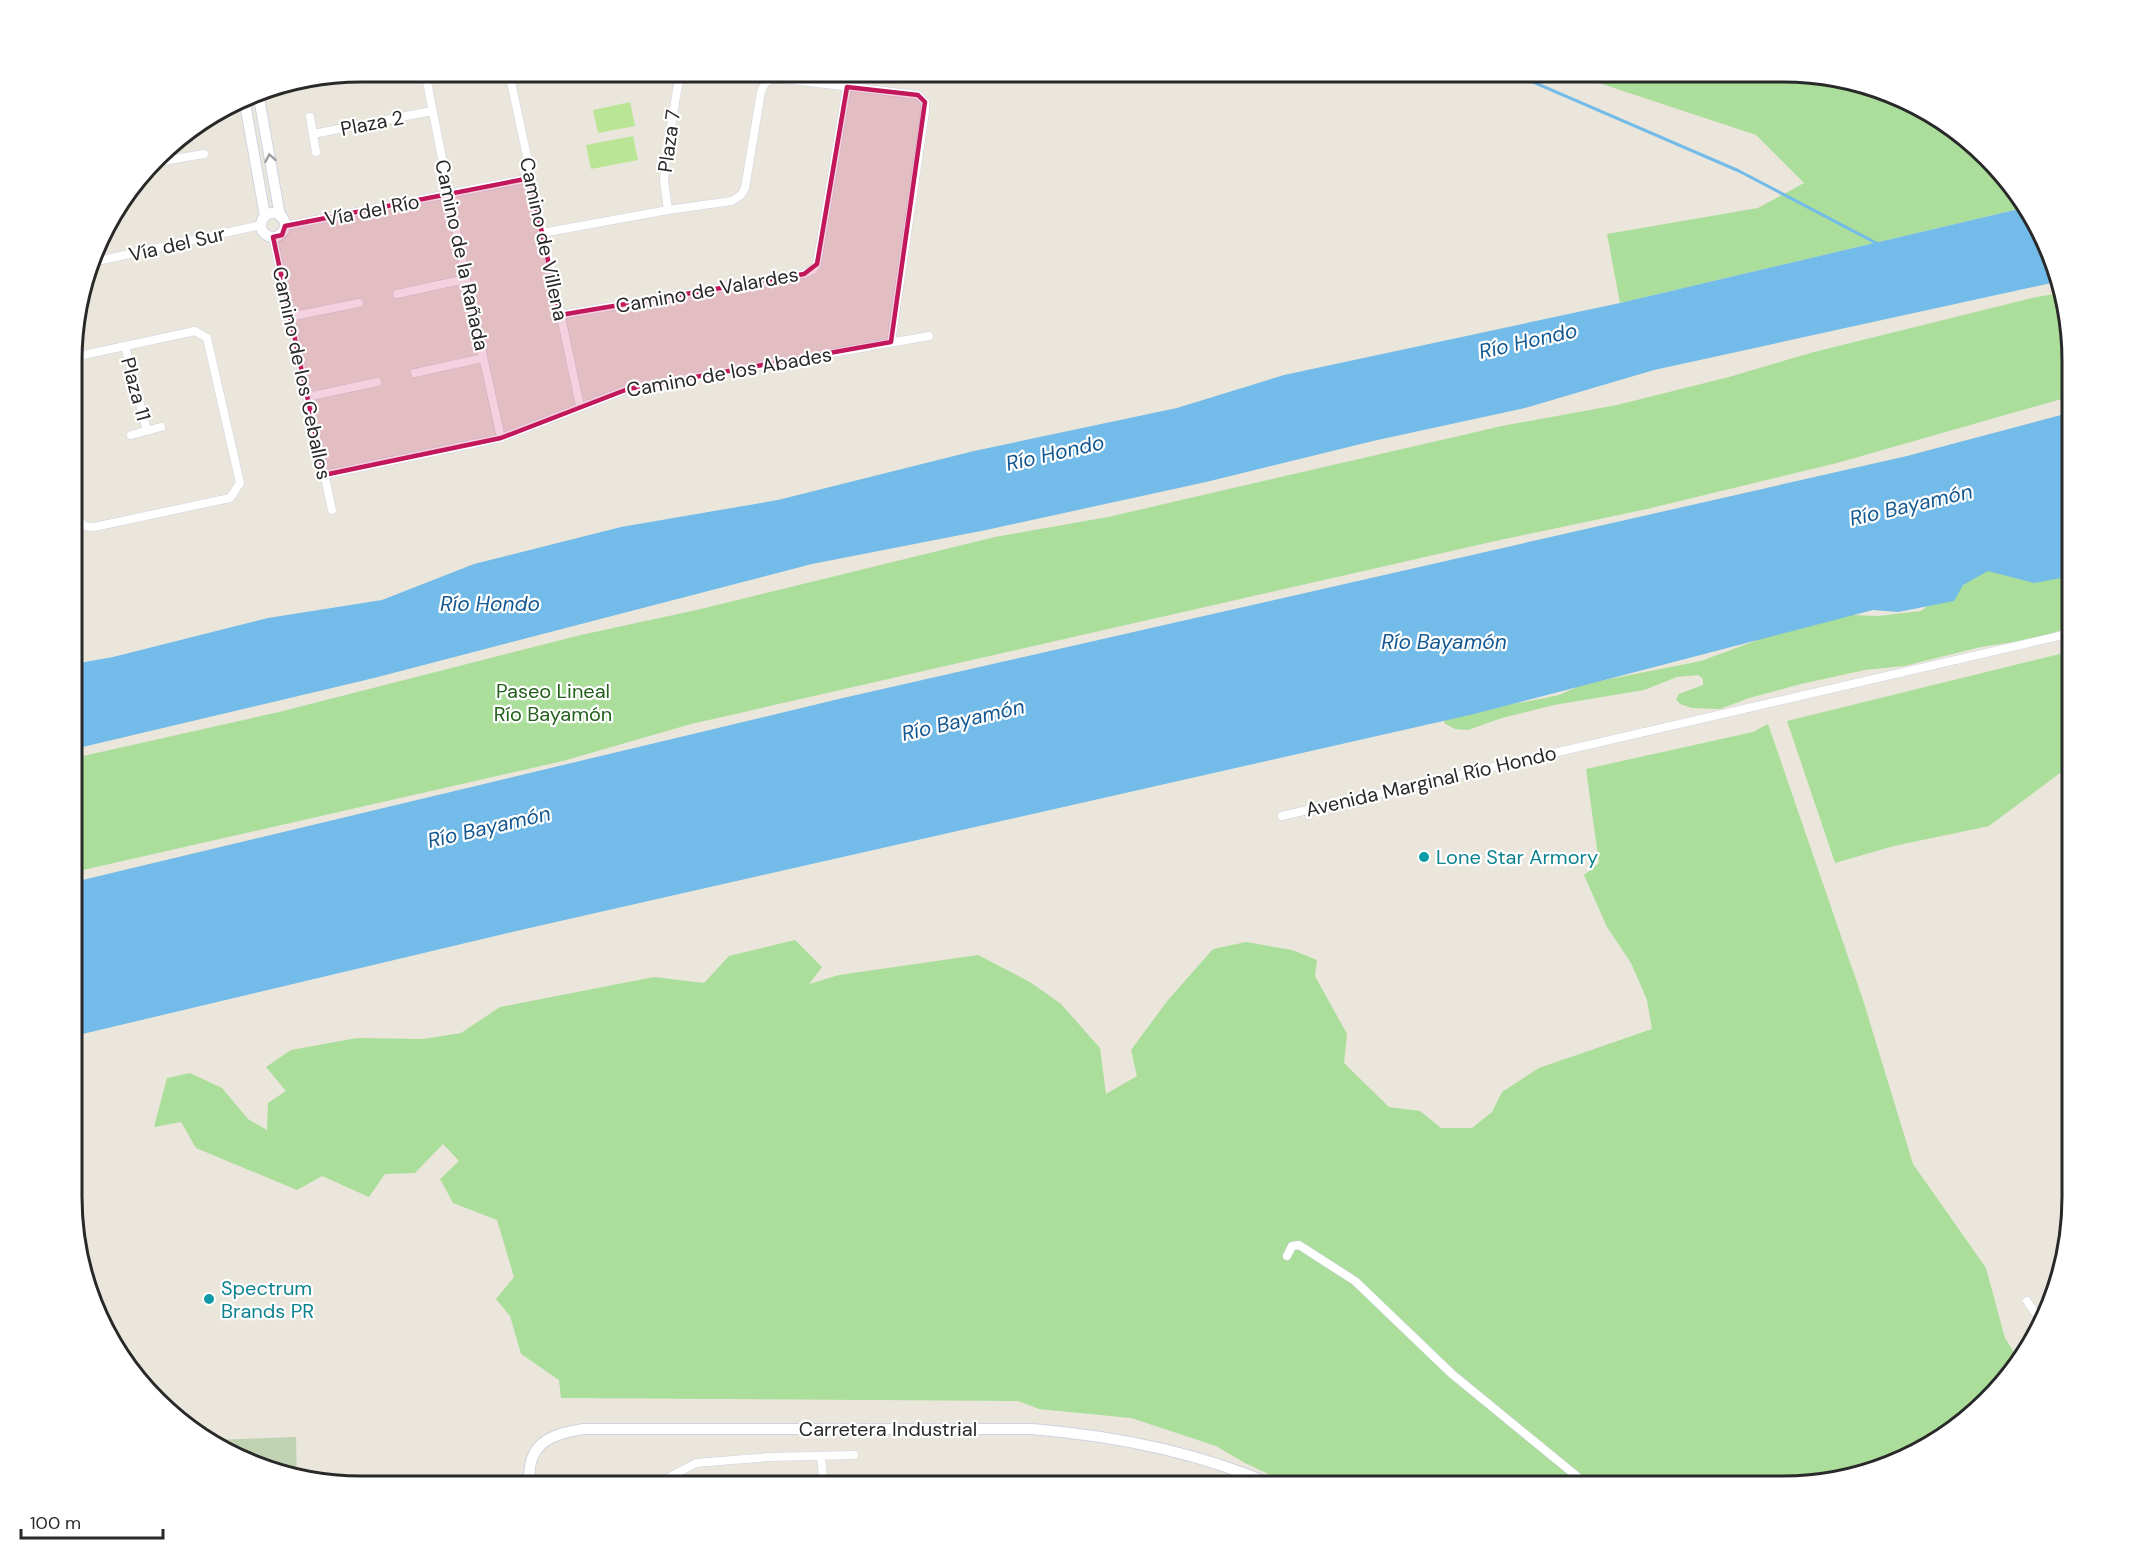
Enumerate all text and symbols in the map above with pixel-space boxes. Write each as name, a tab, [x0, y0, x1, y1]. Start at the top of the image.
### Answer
street label: Plaza 2	[338, 104, 406, 142]
street label: Plaza 7	[652, 108, 686, 174]
one-way arrow	[264, 153, 276, 163]
street label: Camino de Villena	[514, 155, 574, 323]
street label: Camino de la Rañada	[429, 157, 495, 353]
street label: Vía del Río	[322, 188, 422, 232]
street label: Vía del Sur	[126, 220, 228, 268]
street label: Camino de Valardes	[614, 261, 800, 319]
street label: Camino de los Ceballos	[267, 264, 337, 482]
water label: Río Hondo	[1476, 316, 1580, 366]
street label: Camino de los Abades	[624, 341, 834, 403]
street label: Plaza 11	[115, 354, 157, 424]
water label: Río Hondo	[1003, 428, 1107, 478]
water label: Río Bayamón	[1847, 477, 1975, 533]
water label: Río Hondo	[440, 590, 540, 618]
water label: Río Bayamón	[1381, 628, 1507, 656]
park label: Paseo Lineal Río Bayamón	[494, 678, 612, 727]
water label: Río Bayamón	[899, 692, 1027, 748]
street label: Avenida Marginal Río Hondo	[1303, 739, 1559, 823]
water label: Río Bayamón	[425, 799, 553, 855]
place label: Lone Star Armory	[1436, 844, 1598, 870]
marker: Lone Star Armory	[1417, 850, 1431, 864]
place label: Spectrum Brands PR	[221, 1275, 314, 1324]
marker: Spectrum Brands PR	[202, 1292, 216, 1306]
street label: Carretera Industrial	[799, 1416, 977, 1442]
scale bar	[21, 1502, 164, 1540]
text: 100 m	[30, 1511, 81, 1535]

